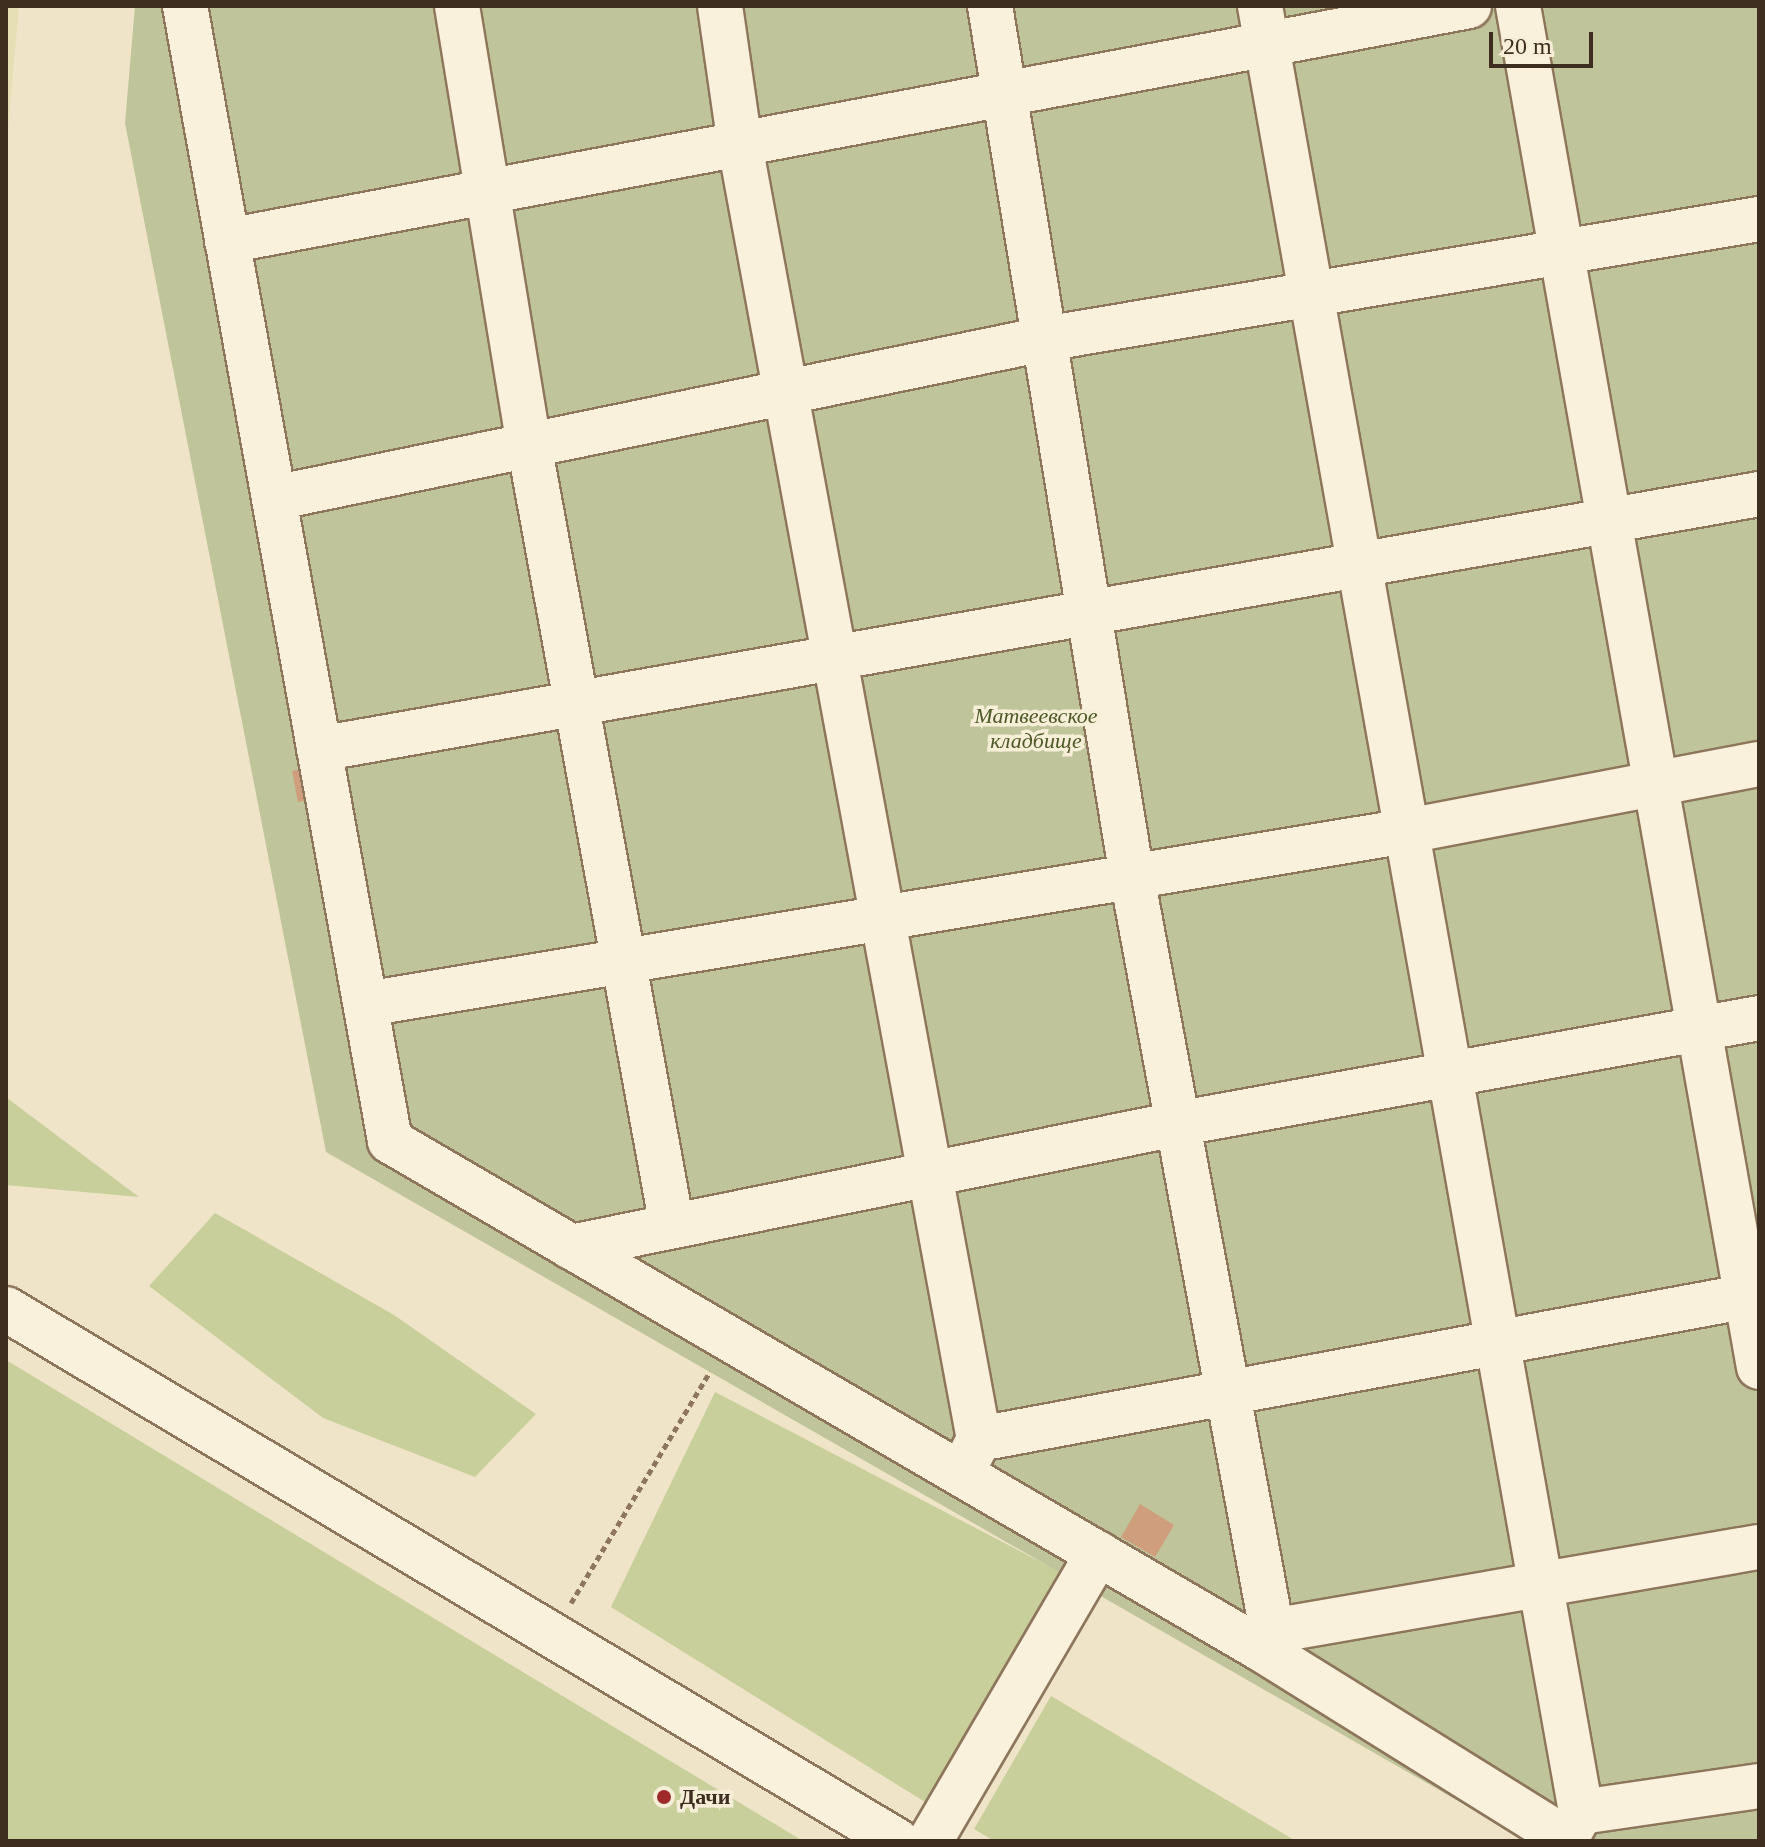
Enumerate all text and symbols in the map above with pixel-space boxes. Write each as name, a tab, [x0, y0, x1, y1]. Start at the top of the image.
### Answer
scale bar	[1493, 16, 1597, 66]
text: 20 m	[1503, 33, 1552, 59]
park label: Матвеевское кладбище	[974, 702, 1098, 754]
place label: Дачи	[680, 1784, 730, 1810]
marker: Дачи	[655, 1788, 673, 1806]

